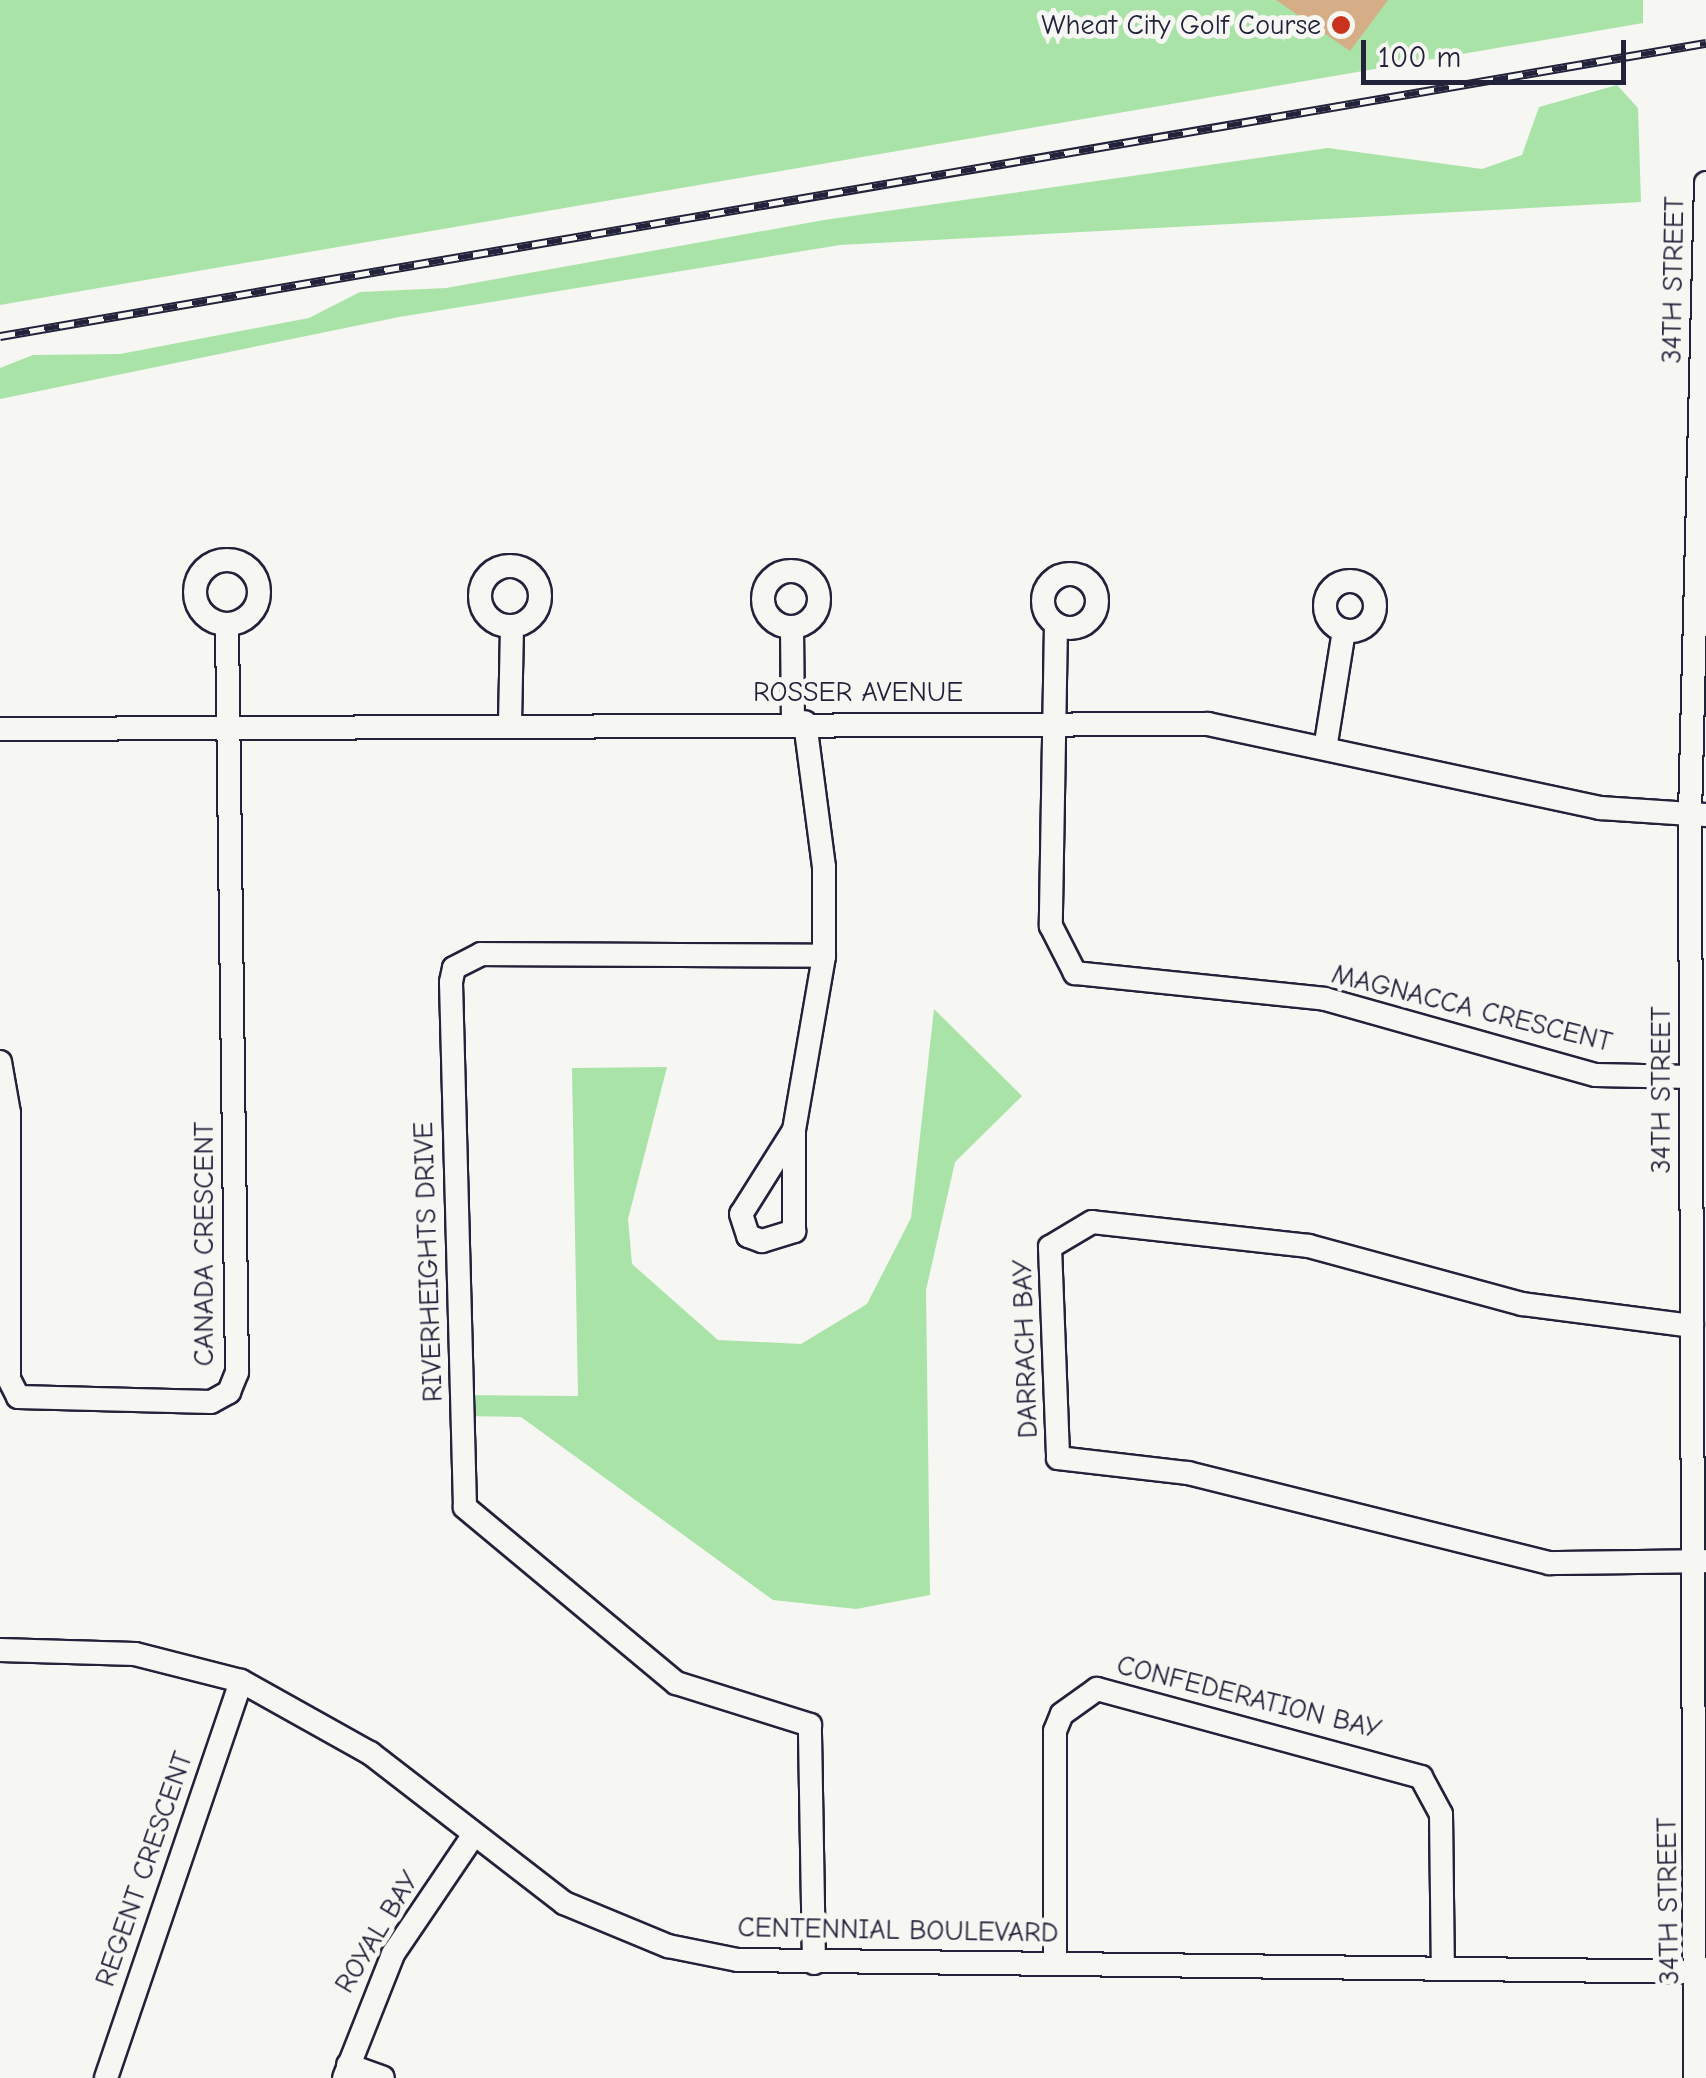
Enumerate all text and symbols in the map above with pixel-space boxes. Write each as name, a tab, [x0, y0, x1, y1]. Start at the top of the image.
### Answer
place label: Wheat City Golf Course	[1041, 8, 1321, 42]
marker: Wheat City Golf Course	[1330, 14, 1352, 36]
scale bar	[1366, 20, 1631, 82]
text: 100 m	[1378, 40, 1461, 75]
street label: 34TH STREET	[1655, 196, 1691, 364]
street label: ROSSER AVENUE	[753, 675, 963, 709]
street label: MAGNACCA CRESCENT	[1328, 957, 1616, 1059]
street label: 34TH STREET	[1644, 1006, 1678, 1174]
street label: RIVERHEIGHTS DRIVE	[406, 1121, 450, 1403]
street label: CANADA CRESCENT	[187, 1122, 221, 1366]
street label: DARRACH BAY	[1005, 1259, 1045, 1439]
street label: CONFEDERATION BAY	[1113, 1648, 1385, 1746]
street label: REGENT CRESCENT	[88, 1747, 200, 1991]
street label: 34TH STREET	[1650, 1817, 1686, 1985]
street label: ROYAL BAY	[328, 1865, 426, 1999]
street label: CENTENNIAL BOULEVARD	[737, 1910, 1059, 1950]

